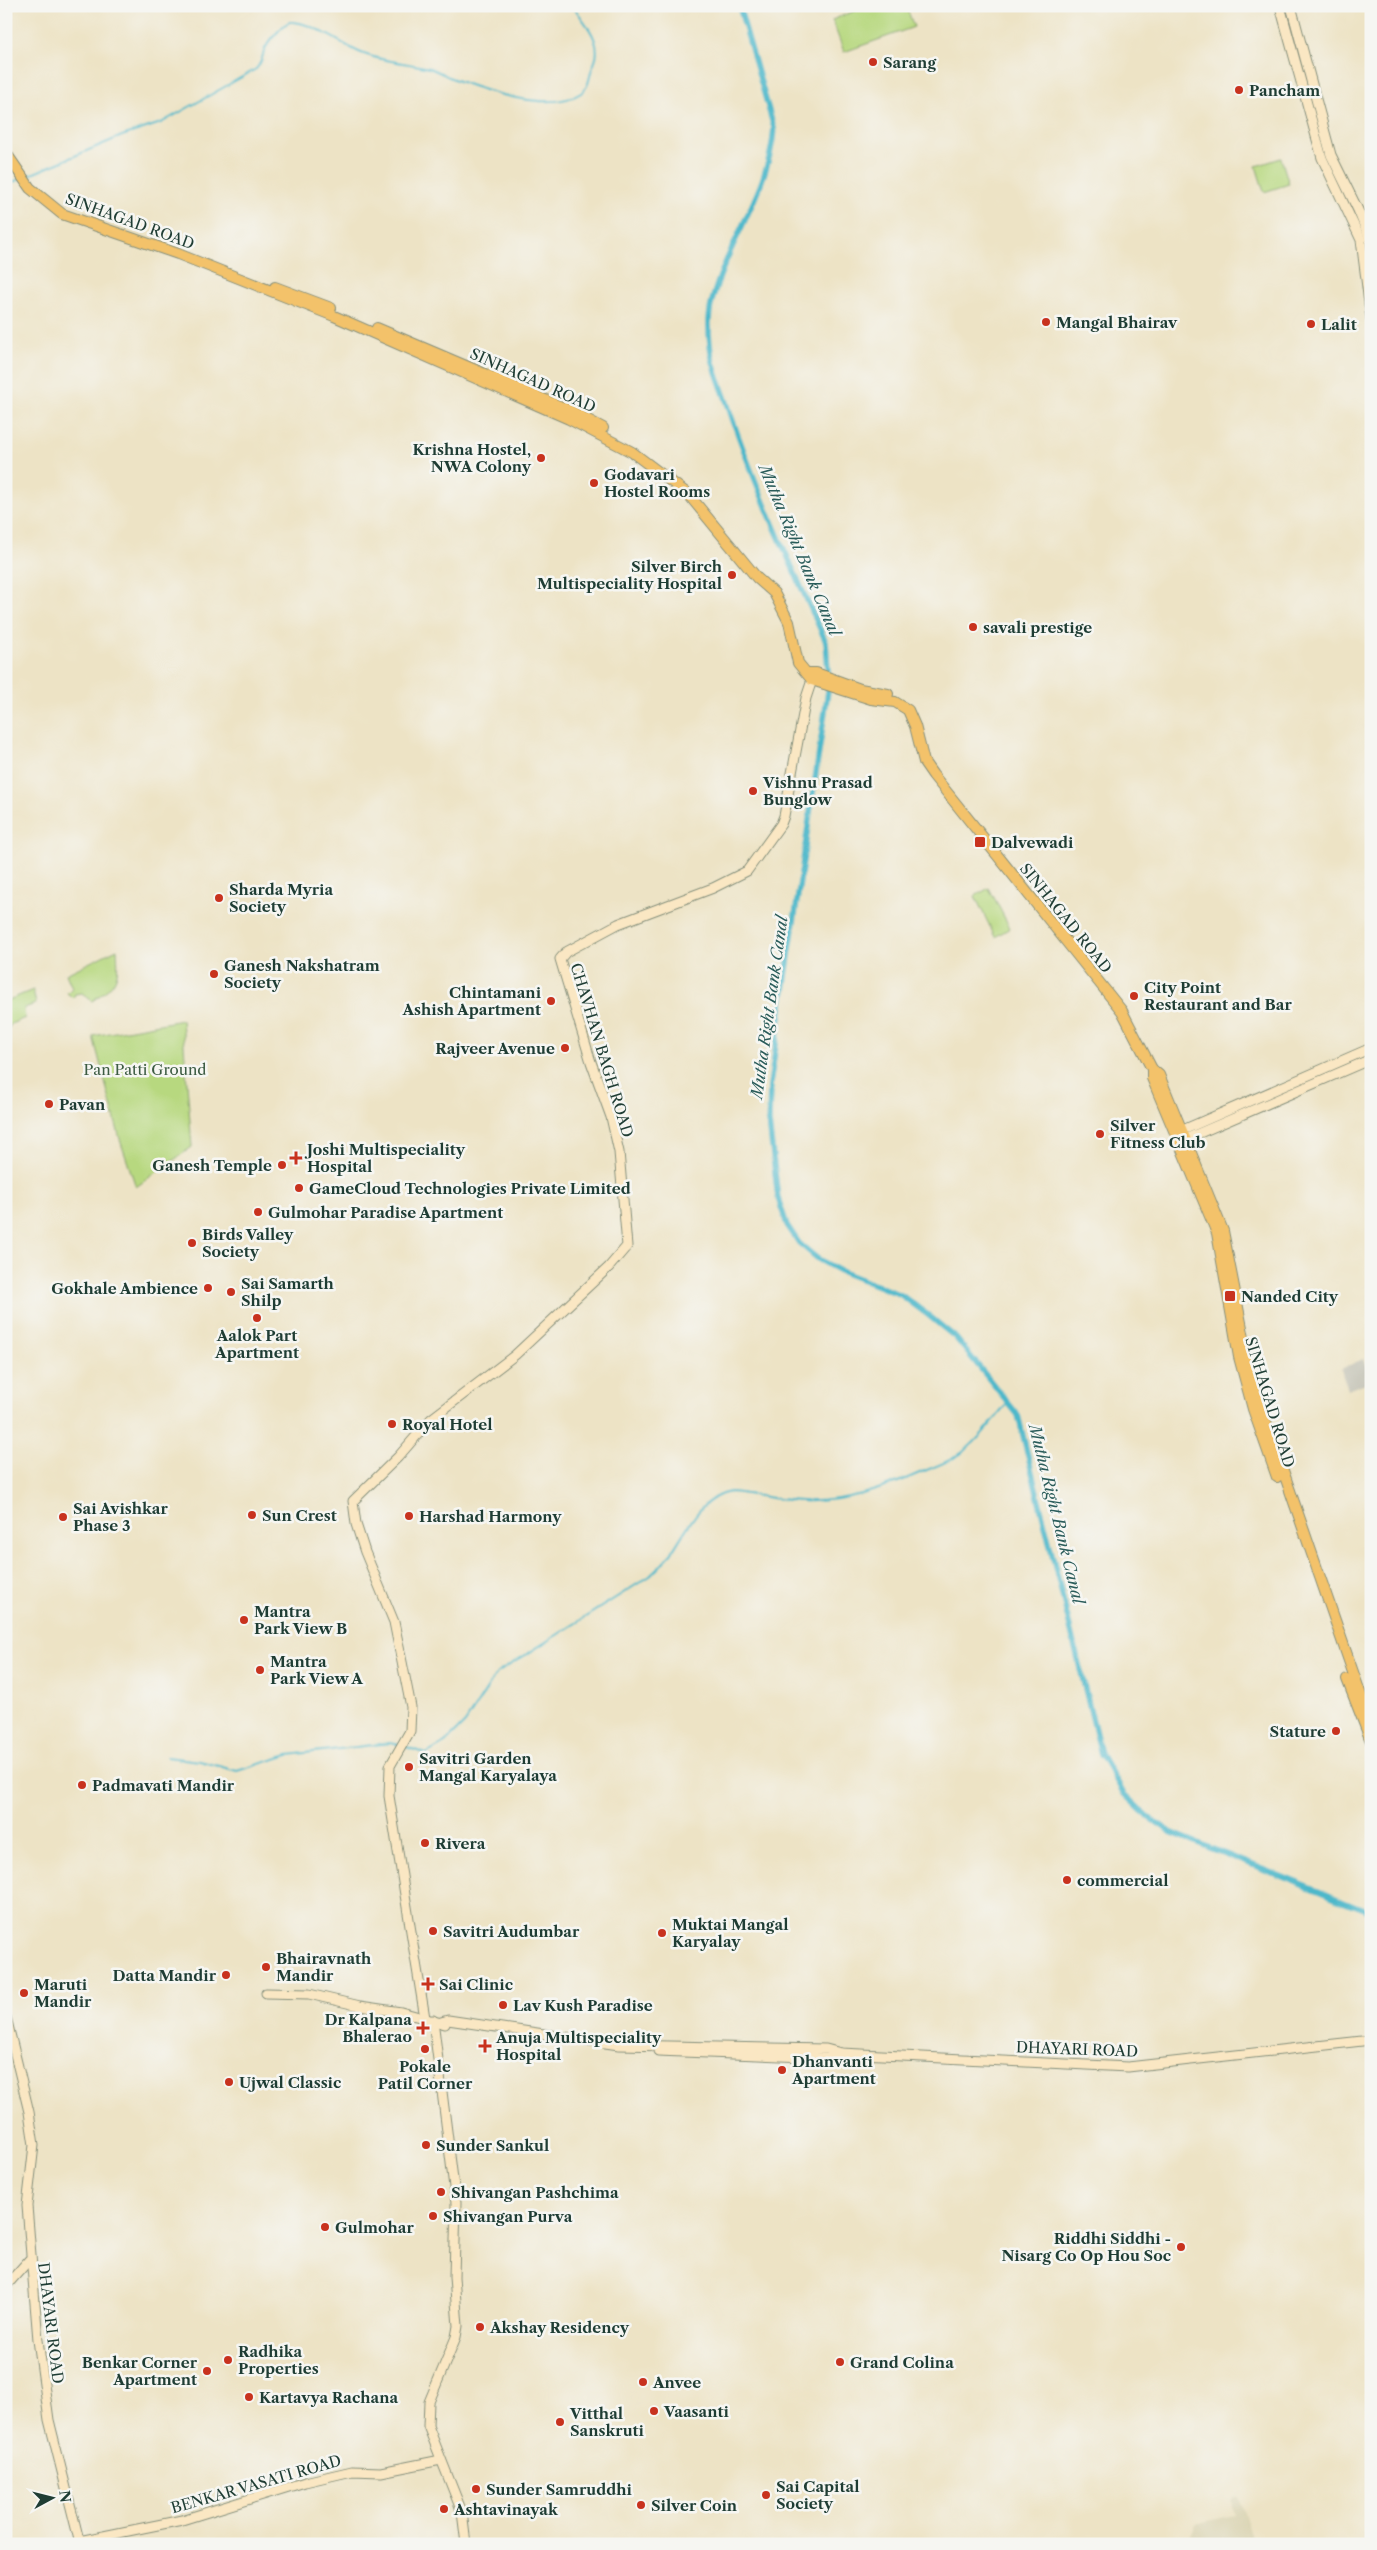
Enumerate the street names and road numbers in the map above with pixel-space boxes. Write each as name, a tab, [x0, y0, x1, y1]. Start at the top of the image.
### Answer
street label: SINHAGAD ROAD	[63, 189, 197, 253]
street label: SINHAGAD ROAD	[467, 344, 599, 416]
street label: SINHAGAD ROAD	[1016, 859, 1116, 977]
street label: CHAVHAN BAGH ROAD	[566, 961, 638, 1139]
street label: SINHAGAD ROAD	[1241, 1334, 1299, 1470]
street label: DHAYARI ROAD	[1016, 2037, 1138, 2061]
street label: DHAYARI ROAD	[34, 2261, 68, 2385]
street label: BENKAR VASATI ROAD	[169, 2451, 343, 2517]

